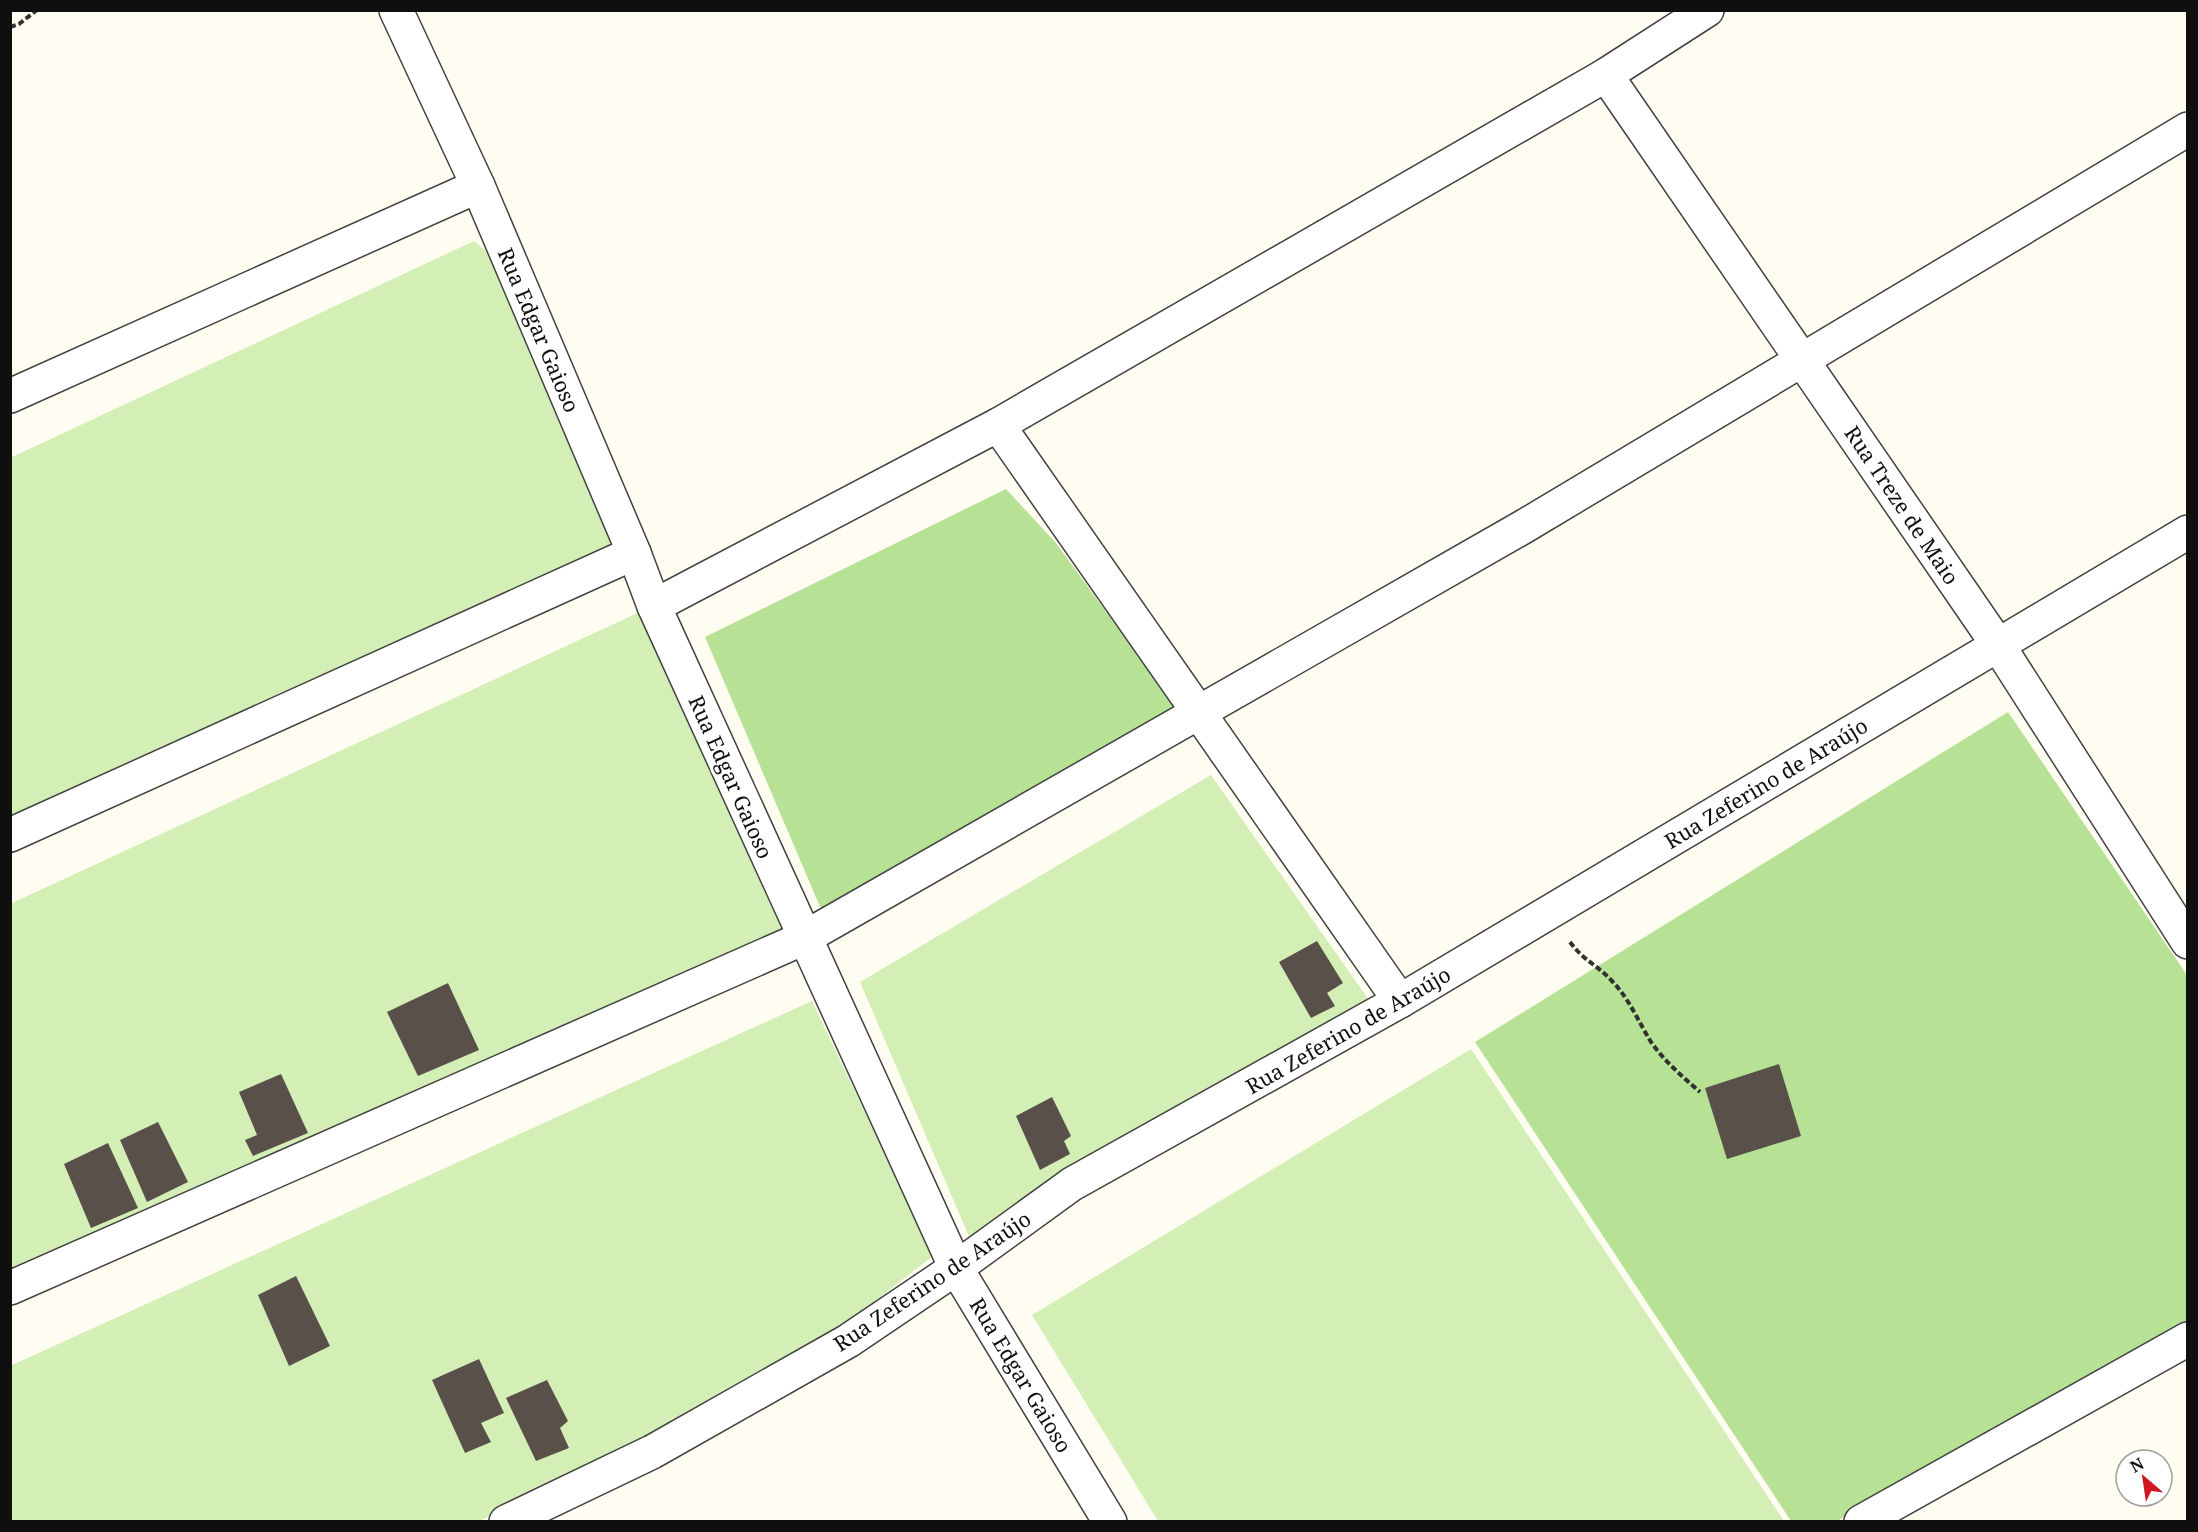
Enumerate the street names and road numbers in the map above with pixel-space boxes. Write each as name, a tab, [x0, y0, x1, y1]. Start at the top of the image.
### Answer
street label: Rua Edgar Gaioso	[492, 243, 586, 417]
street label: Rua Treze de Maio	[1838, 420, 1966, 590]
street label: Rua Edgar Gaioso	[682, 691, 780, 863]
street label: Rua Zeferino de Araújo	[1659, 711, 1873, 855]
street label: Rua Zeferino de Araújo	[1240, 960, 1456, 1100]
street label: Rua Zeferino de Araújo	[828, 1204, 1036, 1358]
street label: Rua Edgar Gaioso	[964, 1292, 1078, 1458]

